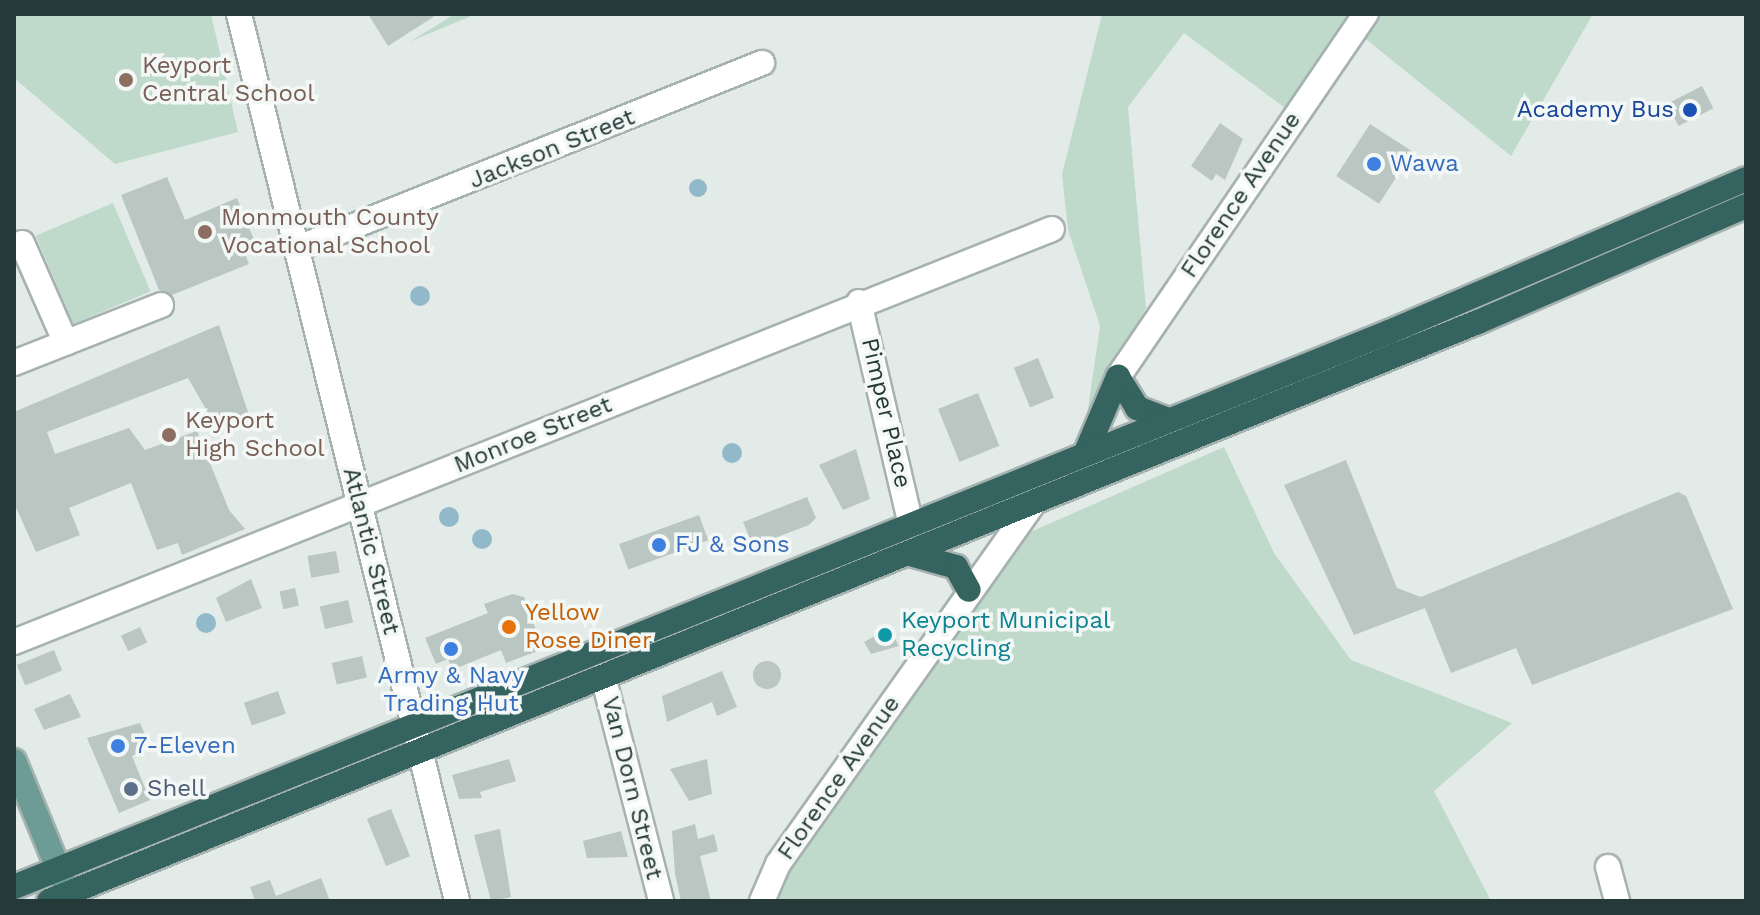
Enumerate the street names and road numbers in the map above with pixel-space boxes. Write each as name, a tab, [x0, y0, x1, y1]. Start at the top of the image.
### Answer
street label: Jackson Street	[465, 103, 639, 195]
street label: Florence Avenue	[1175, 106, 1307, 284]
street label: Pimper Place	[855, 335, 917, 491]
street label: Monroe Street	[450, 390, 616, 480]
street label: Atlantic Street	[336, 465, 406, 637]
street label: Florence Avenue	[771, 690, 907, 866]
street label: Van Dorn Street	[595, 694, 669, 882]

